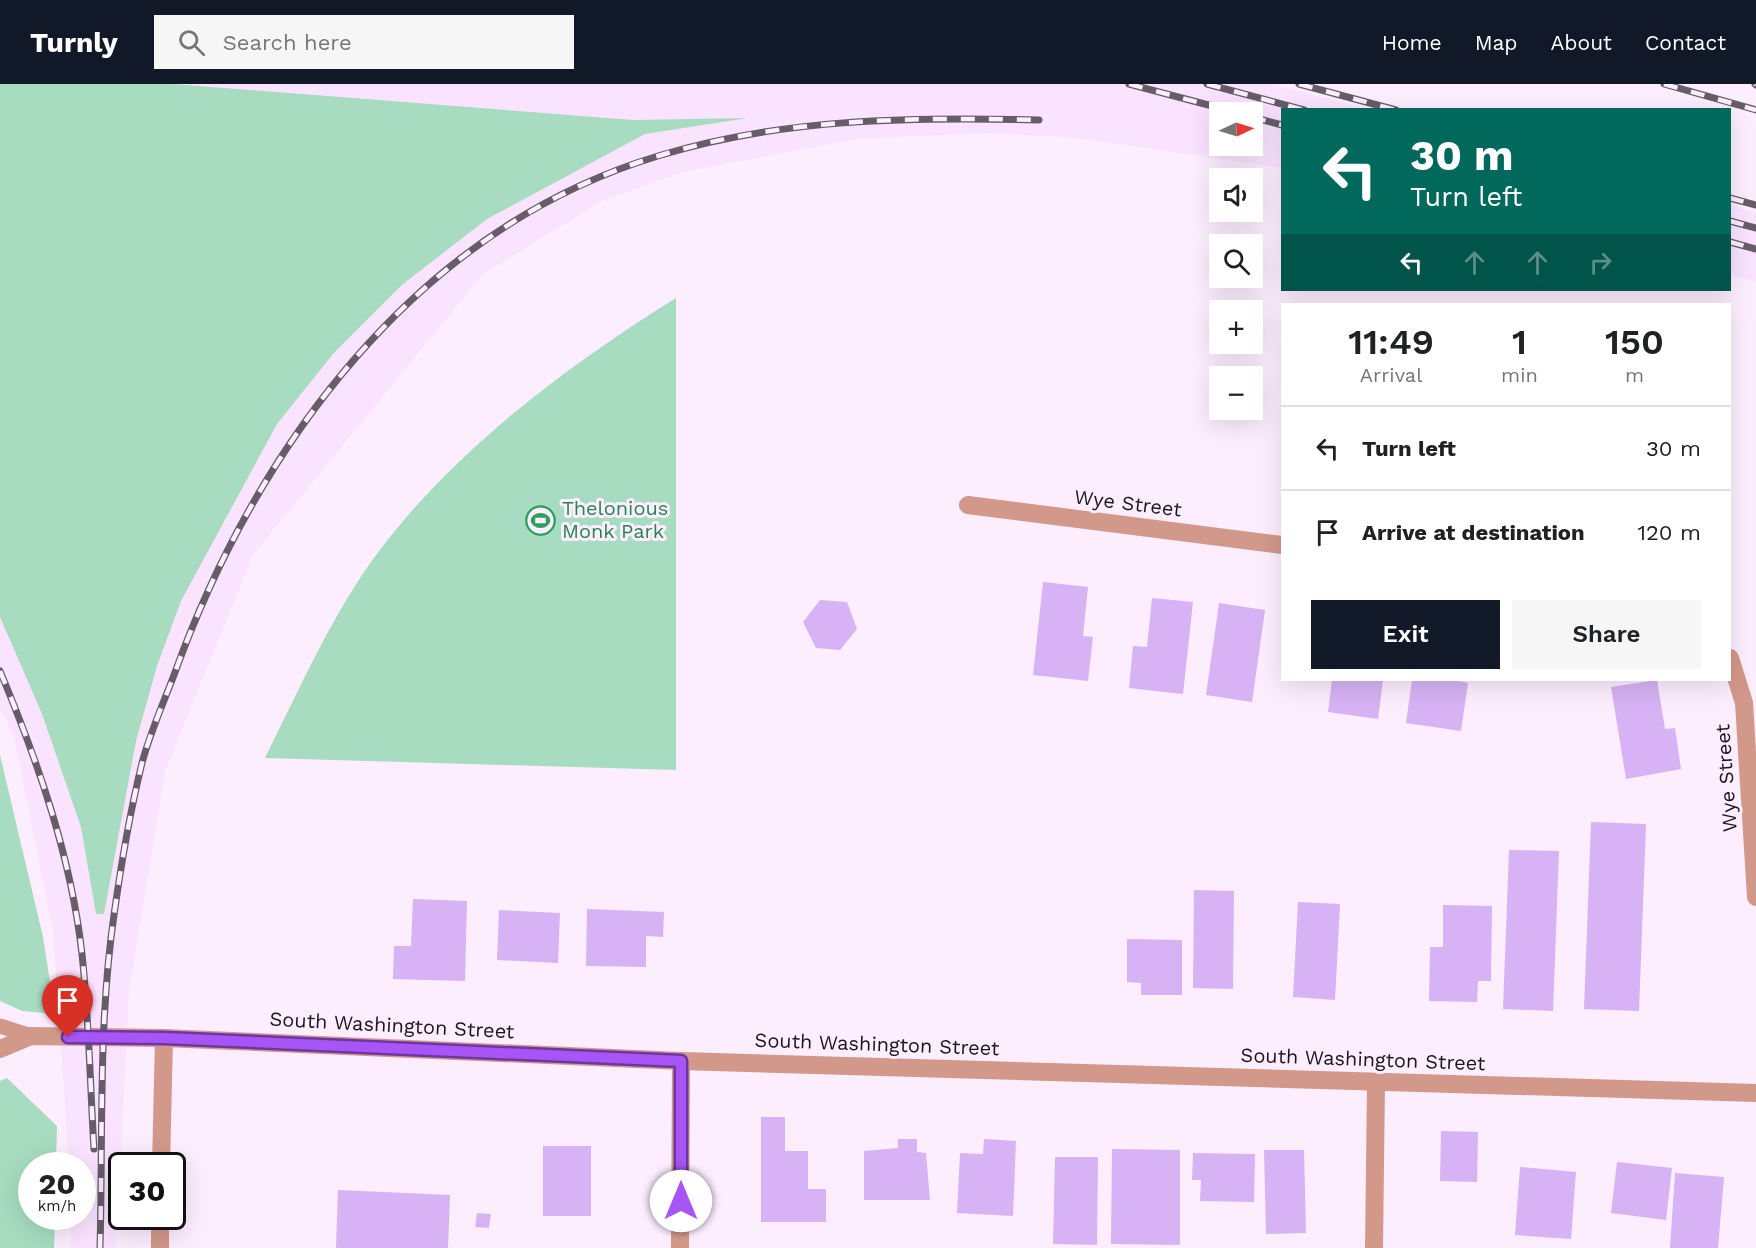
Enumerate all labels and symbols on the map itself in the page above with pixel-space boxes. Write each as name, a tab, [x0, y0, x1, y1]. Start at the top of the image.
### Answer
north arrow	[1209, 102, 1263, 156]
street label: Wye Street	[1073, 485, 1184, 522]
place label: Thelonious Monk Park	[562, 496, 668, 543]
sports icon: Thelonious Monk Park	[525, 504, 557, 536]
street label: Wye Street	[1710, 723, 1742, 833]
pin	[42, 975, 93, 1037]
street label: South Washington Street	[269, 1007, 516, 1043]
street label: South Washington Street	[754, 1028, 1000, 1060]
street label: South Washington Street	[1240, 1043, 1486, 1075]
speed limit sign: 30	[108, 1152, 186, 1230]
position arrow	[649, 1169, 713, 1233]

